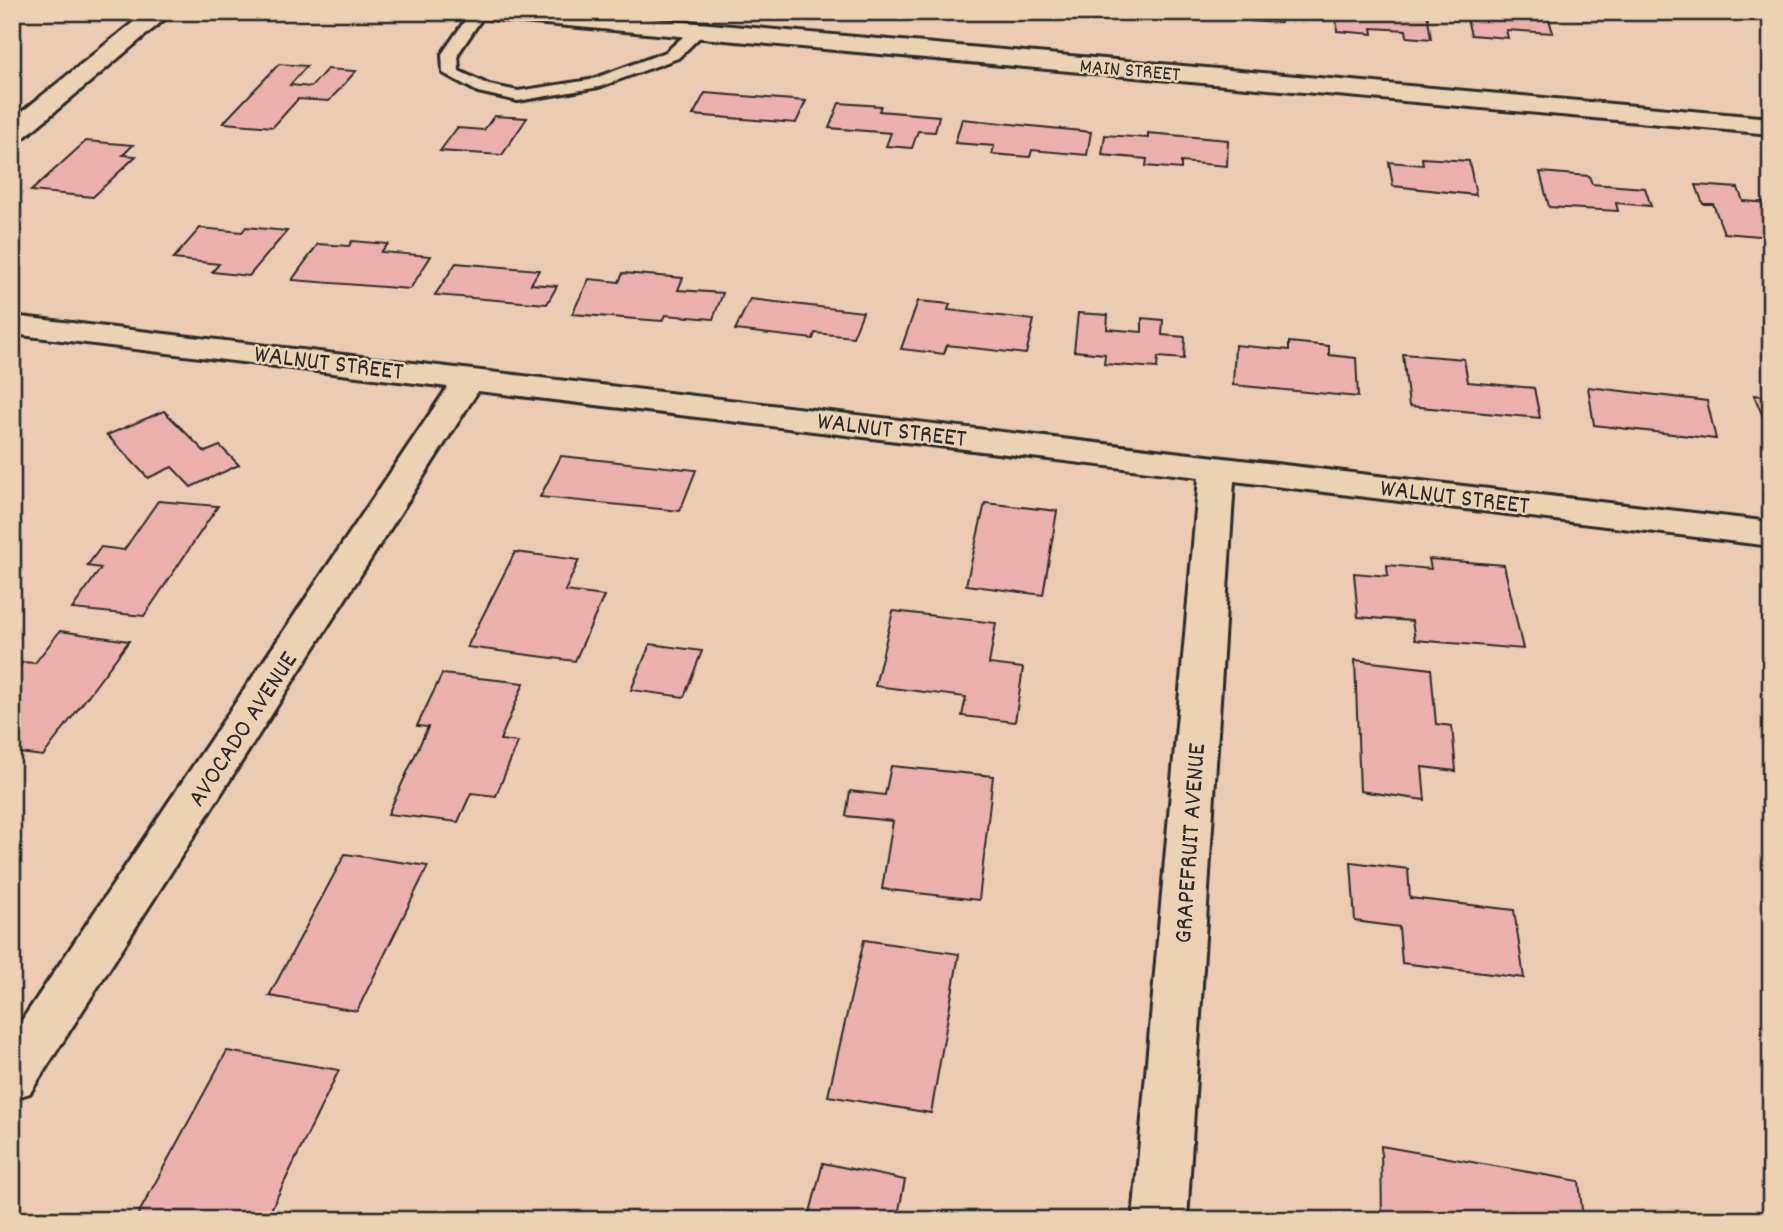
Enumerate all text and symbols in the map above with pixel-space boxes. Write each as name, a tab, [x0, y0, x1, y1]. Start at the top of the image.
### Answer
street label: MAIN STREET	[1078, 53, 1182, 91]
street label: WALNUT STREET	[252, 337, 406, 392]
street label: WALNUT STREET	[815, 404, 969, 459]
street label: WALNUT STREET	[1378, 471, 1532, 526]
street label: AVOCADO AVENUE	[180, 645, 308, 815]
street label: GRAPEFRUIT AVENUE	[1166, 742, 1217, 945]

